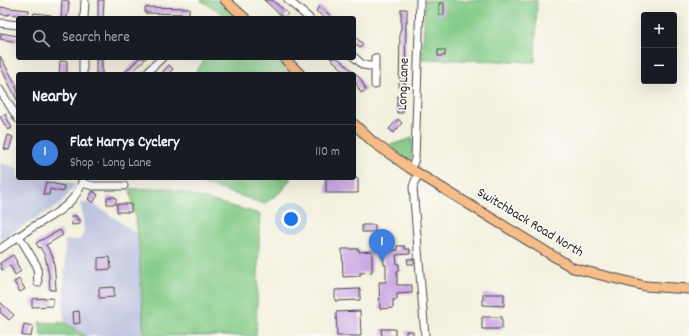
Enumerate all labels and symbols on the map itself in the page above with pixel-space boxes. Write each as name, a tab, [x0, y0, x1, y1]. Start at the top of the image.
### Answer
street label: Long Lane	[393, 57, 415, 111]
street label: Switchback Road North	[473, 183, 587, 263]
your location	[281, 209, 301, 229]
pin: 1	[369, 229, 395, 262]

